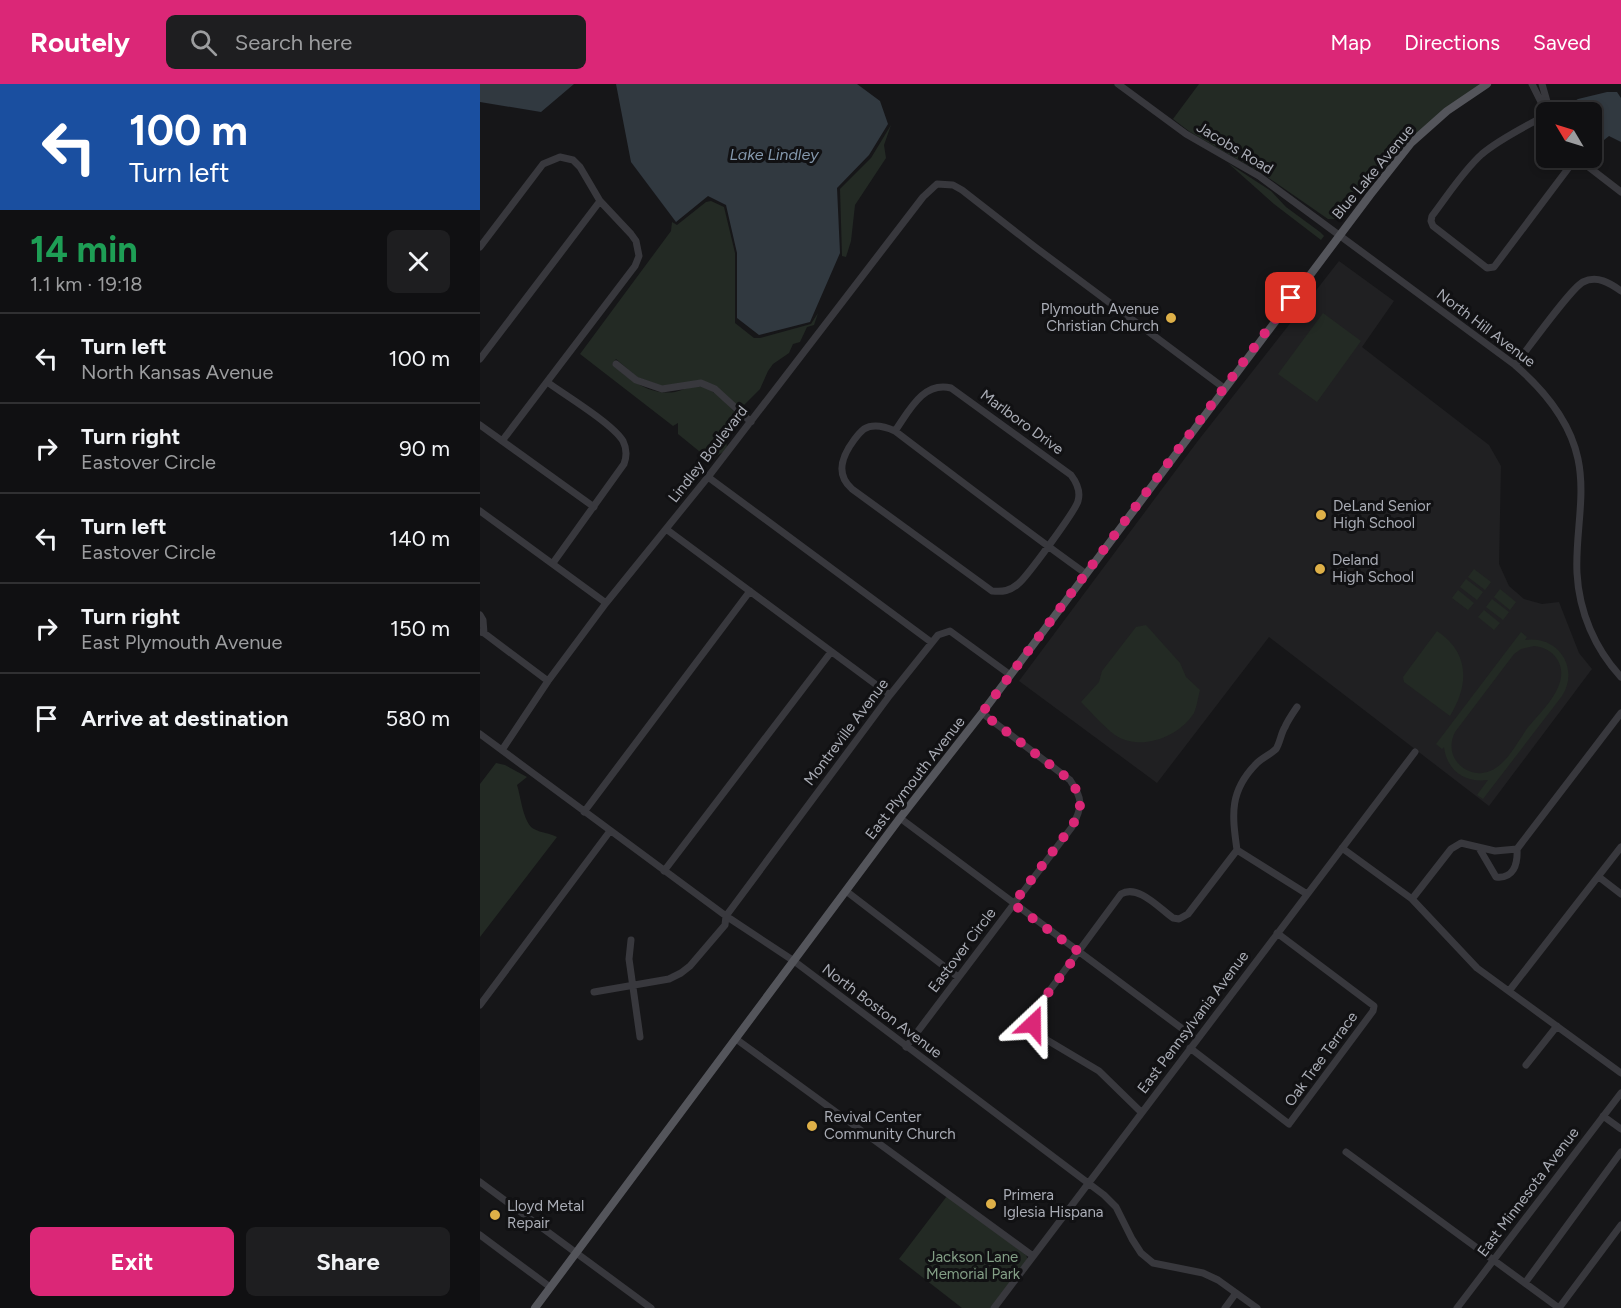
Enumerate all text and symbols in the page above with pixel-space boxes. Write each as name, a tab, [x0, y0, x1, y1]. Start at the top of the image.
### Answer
search box	[166, 15, 586, 69]
text: Routely	[30, 25, 130, 59]
icon: search	[187, 26, 220, 59]
text: Search here	[235, 29, 352, 56]
text: Map	[1330, 30, 1371, 55]
text: Directions	[1404, 30, 1500, 55]
text: Saved	[1533, 30, 1591, 55]
north arrow	[1536, 102, 1602, 168]
map controls	[1536, 102, 1602, 168]
text: 100 m	[129, 105, 248, 156]
icon: left	[30, 108, 108, 186]
street label: Jacobs Road	[1193, 118, 1277, 178]
street label: Blue Lake Avenue	[1328, 121, 1418, 223]
water label: Lake Lindley	[729, 145, 819, 164]
text: Turn left	[129, 156, 229, 189]
text: 14 min	[30, 228, 138, 271]
button: close	[387, 230, 450, 293]
text: 1.1 km · 19:18	[30, 272, 142, 296]
pin	[1265, 272, 1316, 323]
icon: arrive	[1274, 281, 1307, 314]
street label: North Hill Avenue	[1433, 285, 1539, 371]
place label: Plymouth Avenue Christian Church	[1041, 300, 1159, 335]
marker: Plymouth Avenue Christian Church	[1164, 311, 1178, 325]
text: Turn left	[81, 333, 167, 360]
icon: left	[30, 342, 63, 375]
text: 100 m	[389, 345, 450, 372]
text: North Kansas Avenue	[81, 360, 273, 384]
street label: Marlboro Drive	[977, 386, 1067, 458]
street label: Lindley Boulevard	[665, 402, 751, 506]
text: Turn right	[81, 423, 180, 450]
icon: right	[30, 432, 63, 465]
text: 90 m	[399, 435, 450, 462]
text: Eastover Circle	[81, 450, 216, 474]
place label: DeLand Senior High School	[1333, 497, 1431, 532]
marker: DeLand Senior High School	[1314, 508, 1328, 522]
text: Turn left	[81, 513, 167, 540]
icon: left	[30, 522, 63, 555]
text: 140 m	[389, 525, 450, 552]
text: Eastover Circle	[81, 540, 216, 564]
place label: Deland High School	[1332, 551, 1414, 586]
marker: Deland High School	[1313, 562, 1327, 576]
text: Turn right	[81, 603, 180, 630]
icon: right	[30, 612, 63, 645]
text: 150 m	[390, 615, 450, 642]
text: East Plymouth Avenue	[81, 630, 282, 654]
street label: Montreville Avenue	[800, 675, 892, 789]
icon: arrive	[30, 702, 63, 735]
text: Arrive at destination	[81, 705, 289, 732]
text: 580 m	[386, 705, 450, 732]
street label: East Plymouth Avenue	[861, 713, 969, 843]
street label: Eastover Circle	[924, 904, 1000, 996]
street label: East Pennsylvania Avenue	[1134, 947, 1252, 1097]
street label: North Boston Avenue	[819, 960, 945, 1062]
position arrow	[1001, 992, 1065, 1056]
street label: Oak Tree Terrace	[1281, 1008, 1361, 1110]
place label: Revival Center Community Church	[824, 1108, 956, 1143]
marker: Revival Center Community Church	[805, 1119, 819, 1133]
street label: East Minnesota Avenue	[1473, 1124, 1583, 1260]
place label: Primera Iglesia Hispana	[1003, 1186, 1103, 1221]
place label: Lloyd Metal Repair	[507, 1197, 584, 1232]
marker: Primera Iglesia Hispana	[984, 1197, 998, 1211]
marker: Lloyd Metal Repair	[488, 1208, 502, 1222]
button: Exit	[30, 1227, 234, 1296]
button: Share	[246, 1227, 450, 1296]
park label: Jackson Lane Memorial Park	[926, 1248, 1021, 1283]

